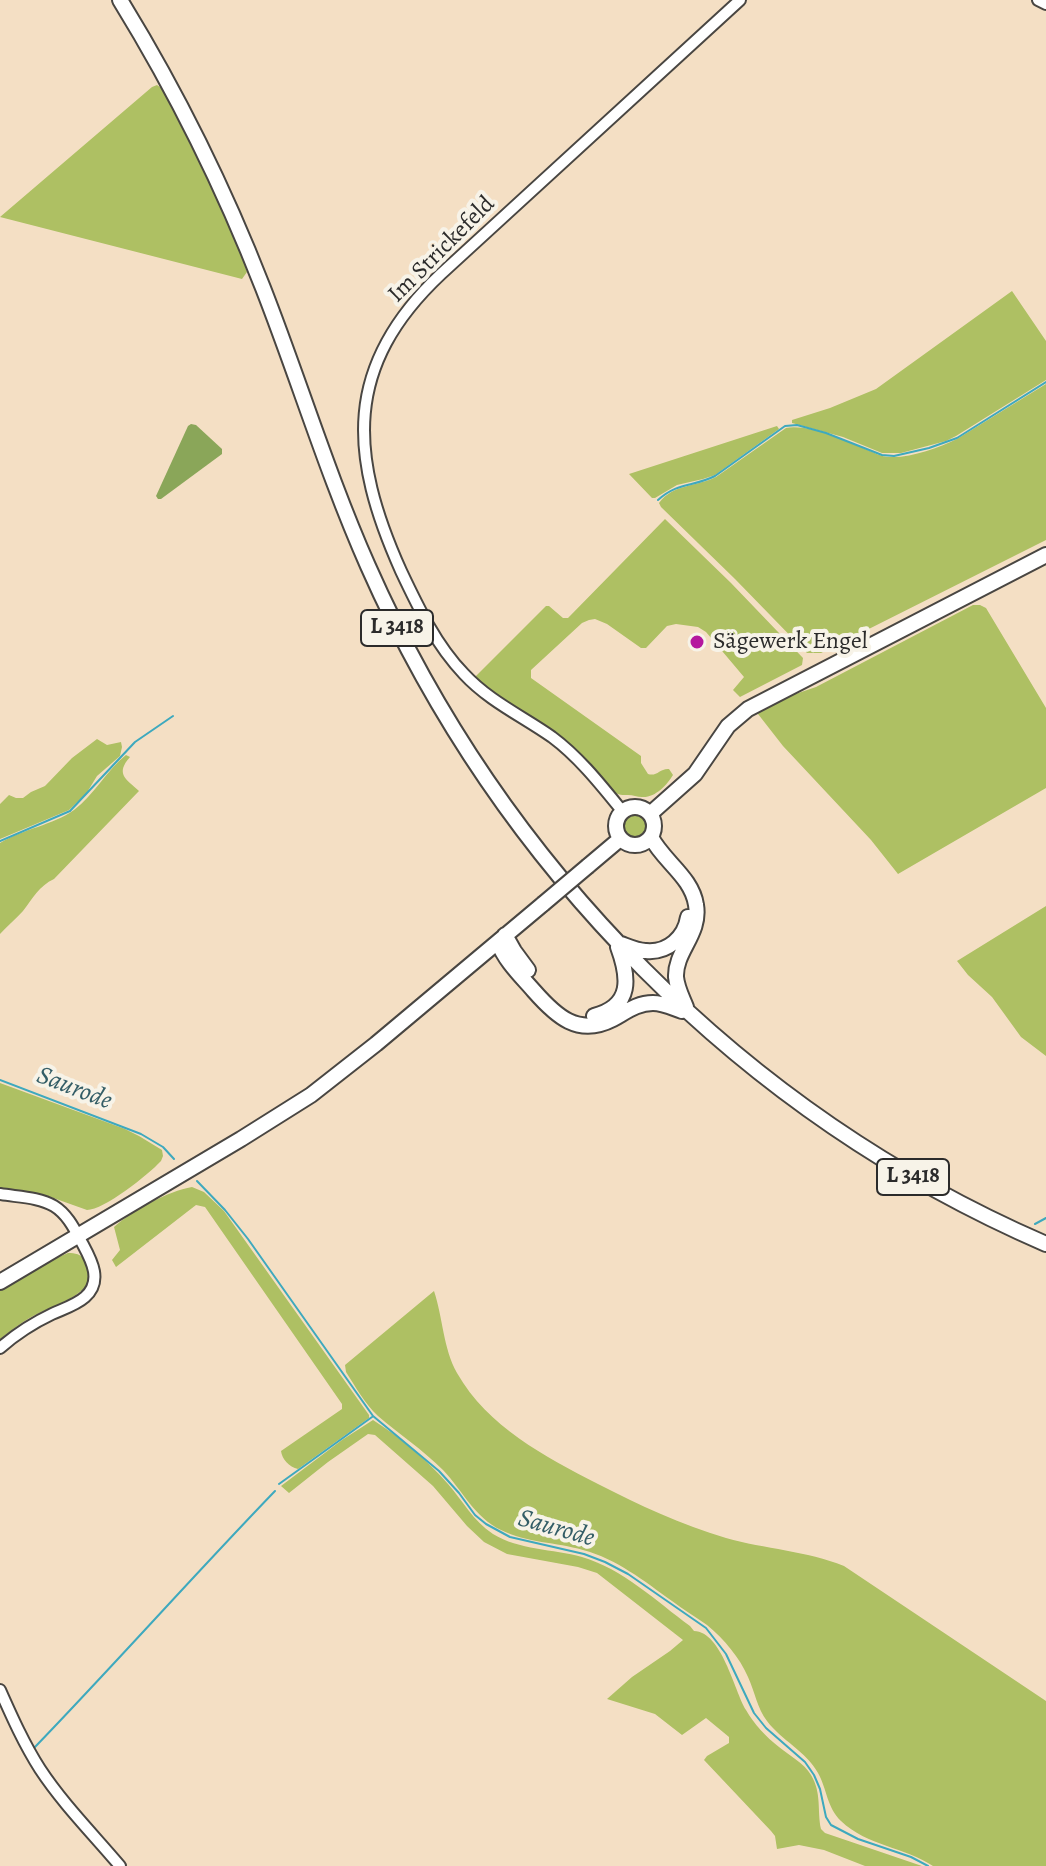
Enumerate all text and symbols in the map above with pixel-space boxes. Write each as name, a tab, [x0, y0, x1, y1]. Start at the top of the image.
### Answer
street label: Im Strickefeld	[383, 191, 501, 309]
road number: L 3418	[361, 610, 433, 646]
place label: Sägewerk Engel	[713, 628, 868, 656]
marker: Sägewerk Engel	[688, 633, 706, 651]
water label: Saurode	[32, 1060, 116, 1118]
road number: L 3418	[877, 1159, 949, 1195]
water label: Saurode	[514, 1503, 598, 1555]

